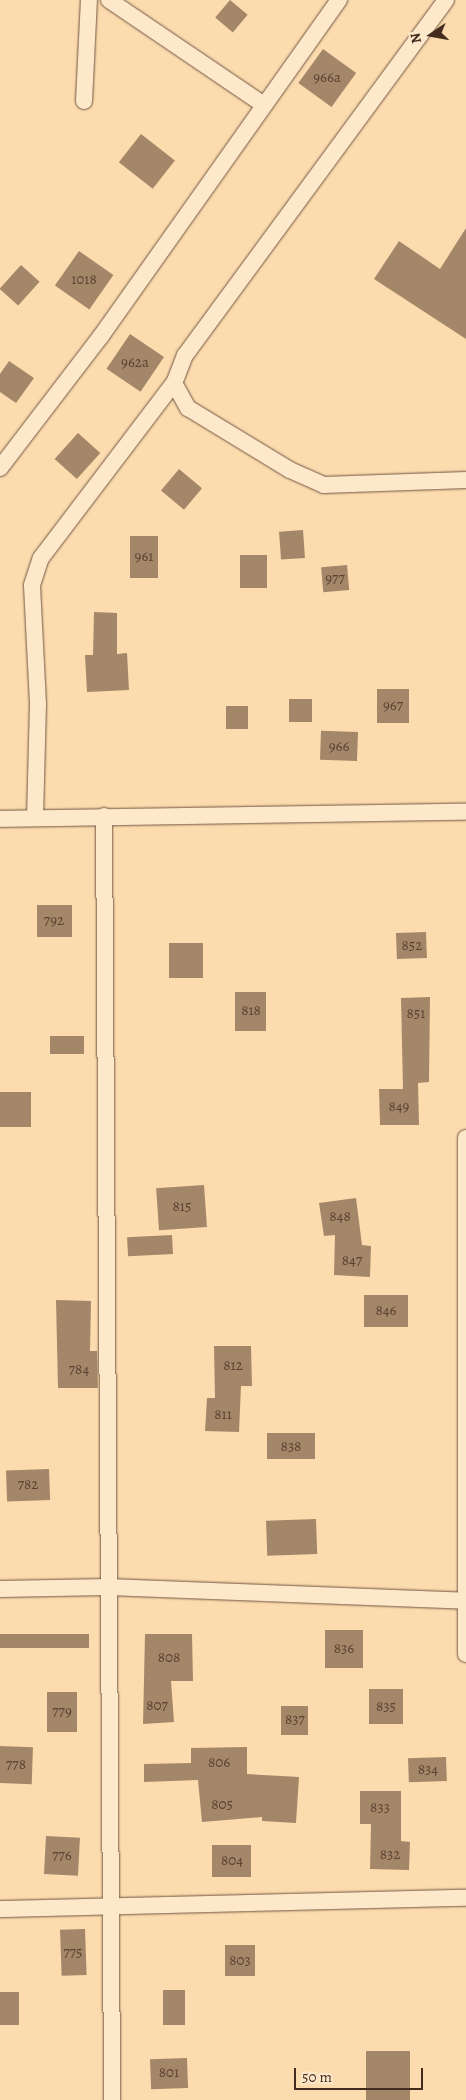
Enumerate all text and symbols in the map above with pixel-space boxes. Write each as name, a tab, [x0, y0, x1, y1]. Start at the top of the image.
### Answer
north arrow	[406, 10, 456, 60]
text: N	[405, 31, 426, 45]
house number: 966а	[313, 69, 341, 87]
house number: 1018	[71, 271, 97, 289]
house number: 962а	[121, 354, 149, 372]
house number: 961	[135, 548, 153, 566]
house number: 977	[325, 570, 345, 588]
house number: 967	[383, 697, 403, 715]
house number: 966	[329, 738, 349, 756]
house number: 792	[44, 912, 64, 930]
house number: 852	[402, 937, 422, 955]
house number: 818	[241, 1002, 261, 1020]
house number: 851	[407, 1005, 425, 1023]
house number: 849	[389, 1098, 409, 1116]
house number: 815	[173, 1198, 191, 1216]
house number: 848	[329, 1208, 351, 1226]
house number: 847	[342, 1252, 362, 1270]
house number: 846	[376, 1302, 396, 1320]
house number: 812	[223, 1357, 243, 1375]
house number: 784	[69, 1361, 89, 1379]
house number: 811	[214, 1406, 232, 1424]
house number: 838	[281, 1438, 301, 1456]
house number: 782	[18, 1476, 38, 1494]
house number: 836	[334, 1640, 354, 1658]
house number: 808	[158, 1649, 180, 1667]
house number: 807	[146, 1697, 168, 1715]
house number: 835	[376, 1698, 396, 1716]
house number: 779	[52, 1703, 72, 1721]
house number: 837	[285, 1711, 305, 1729]
house number: 806	[208, 1754, 230, 1772]
house number: 778	[6, 1756, 26, 1774]
house number: 834	[418, 1761, 438, 1779]
house number: 805	[211, 1796, 233, 1814]
house number: 833	[370, 1799, 390, 1817]
house number: 832	[380, 1846, 400, 1864]
house number: 776	[52, 1847, 72, 1865]
house number: 804	[221, 1852, 243, 1870]
house number: 775	[63, 1944, 83, 1962]
house number: 803	[229, 1952, 251, 1970]
scale bar	[296, 2058, 425, 2090]
house number: 801	[159, 2064, 179, 2082]
text: 50 m	[302, 2067, 332, 2087]

